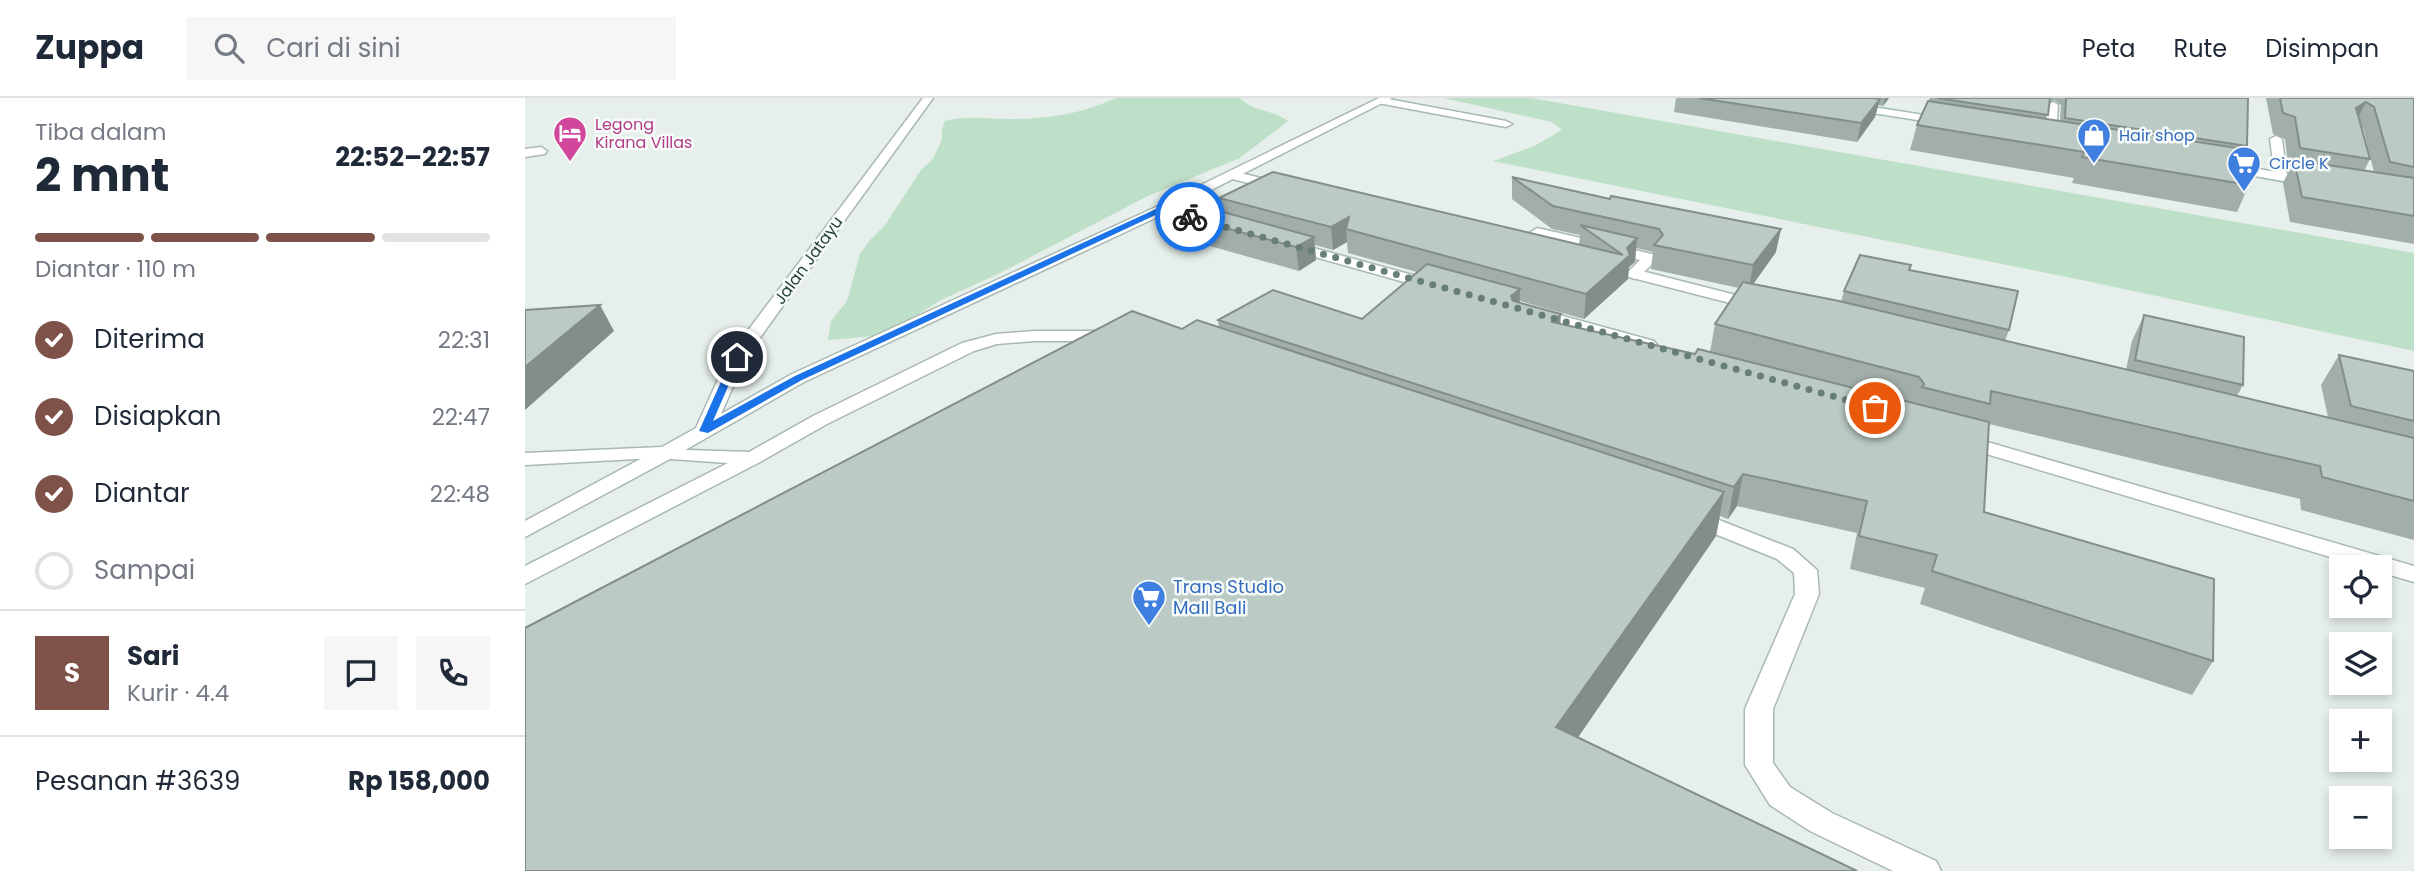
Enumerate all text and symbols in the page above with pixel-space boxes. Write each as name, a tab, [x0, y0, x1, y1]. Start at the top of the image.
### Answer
search box	[186, 17, 676, 80]
text: Zuppa	[35, 24, 144, 71]
icon: search	[210, 29, 248, 67]
text: Cari di sini	[266, 30, 401, 66]
text: Peta	[2082, 32, 2136, 65]
text: Rute	[2174, 32, 2227, 65]
text: Disimpan	[2265, 32, 2379, 65]
place label: Legong Kirana Villas	[595, 113, 692, 154]
hotel icon: Legong Kirana Villas	[551, 114, 589, 163]
text: Tiba dalam	[35, 116, 166, 148]
shop icon: Hair shop	[2075, 116, 2113, 165]
place label: Hair shop	[2119, 124, 2195, 147]
text: 22:52–22:57	[335, 139, 490, 175]
text: 2 mnt	[35, 143, 169, 207]
supermarket icon: Circle K	[2225, 144, 2263, 193]
place label: Circle K	[2269, 152, 2329, 175]
courier	[1155, 182, 1225, 252]
icon: bike	[1171, 198, 1209, 236]
street label: Jalan Jatayu	[769, 212, 848, 309]
text: Diantar · 110 m	[35, 253, 196, 285]
icon: check	[35, 321, 73, 359]
text: Diterima	[94, 321, 205, 357]
text: 22:31	[438, 324, 490, 356]
pin	[707, 327, 767, 387]
icon: home	[718, 338, 756, 376]
pin	[1845, 378, 1905, 438]
icon: bag	[1856, 389, 1894, 427]
icon: check	[35, 398, 73, 436]
text: Disiapkan	[94, 398, 222, 434]
text: 22:47	[432, 401, 490, 433]
icon: check	[35, 475, 73, 513]
text: Diantar	[94, 475, 190, 511]
text: 22:48	[430, 478, 490, 510]
text: Sampai	[94, 552, 195, 588]
map controls	[2329, 555, 2392, 849]
button: locate	[2329, 555, 2392, 618]
place label: Trans Studio Mall Bali	[1173, 574, 1284, 620]
supermarket icon: Trans Studio Mall Bali	[1130, 578, 1168, 627]
button: layers	[2329, 632, 2392, 695]
button: chat	[324, 636, 398, 710]
button: phone	[416, 636, 490, 710]
text: Sari	[127, 638, 179, 674]
text: S	[64, 655, 80, 691]
text: Kurir · 4.4	[127, 677, 229, 709]
button: +	[2329, 709, 2392, 772]
text: Pesanan #3639	[35, 763, 240, 799]
text: Rp 158,000	[348, 763, 490, 799]
button: −	[2329, 786, 2392, 849]

